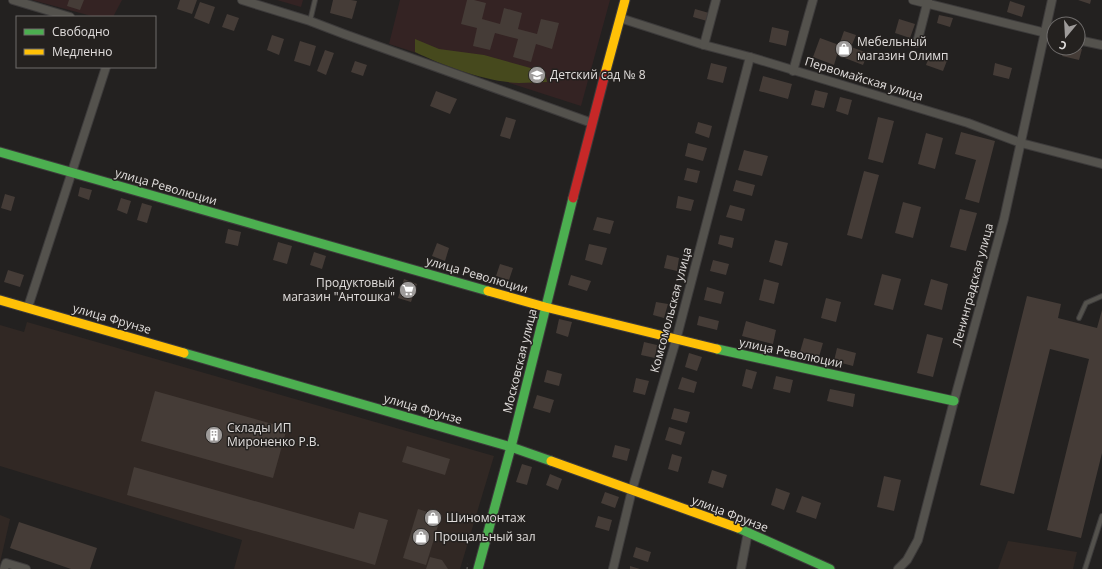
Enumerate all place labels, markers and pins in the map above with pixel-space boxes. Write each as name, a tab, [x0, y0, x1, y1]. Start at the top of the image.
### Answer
place label: Мебельный магазин Олимп	[857, 33, 949, 64]
shop icon: Мебельный магазин Олимп	[834, 39, 854, 59]
school or university icon: Детский сад № 8	[527, 65, 547, 85]
place label: Детский сад № 8	[550, 66, 646, 83]
place label: Продуктовый магазин "Антошка"	[282, 274, 395, 305]
supermarket icon: Продуктовый магазин "Антошка"	[398, 280, 418, 300]
place label: Склады ИП Мироненко Р.В.	[227, 419, 320, 450]
building icon: Склады ИП Мироненко Р.В.	[204, 425, 224, 445]
shop icon: Шиномонтаж	[423, 508, 443, 528]
place label: Шиномонтаж	[446, 509, 526, 526]
shop icon: Прощальный зал	[411, 527, 431, 547]
place label: Прощальный зал	[434, 528, 536, 545]

